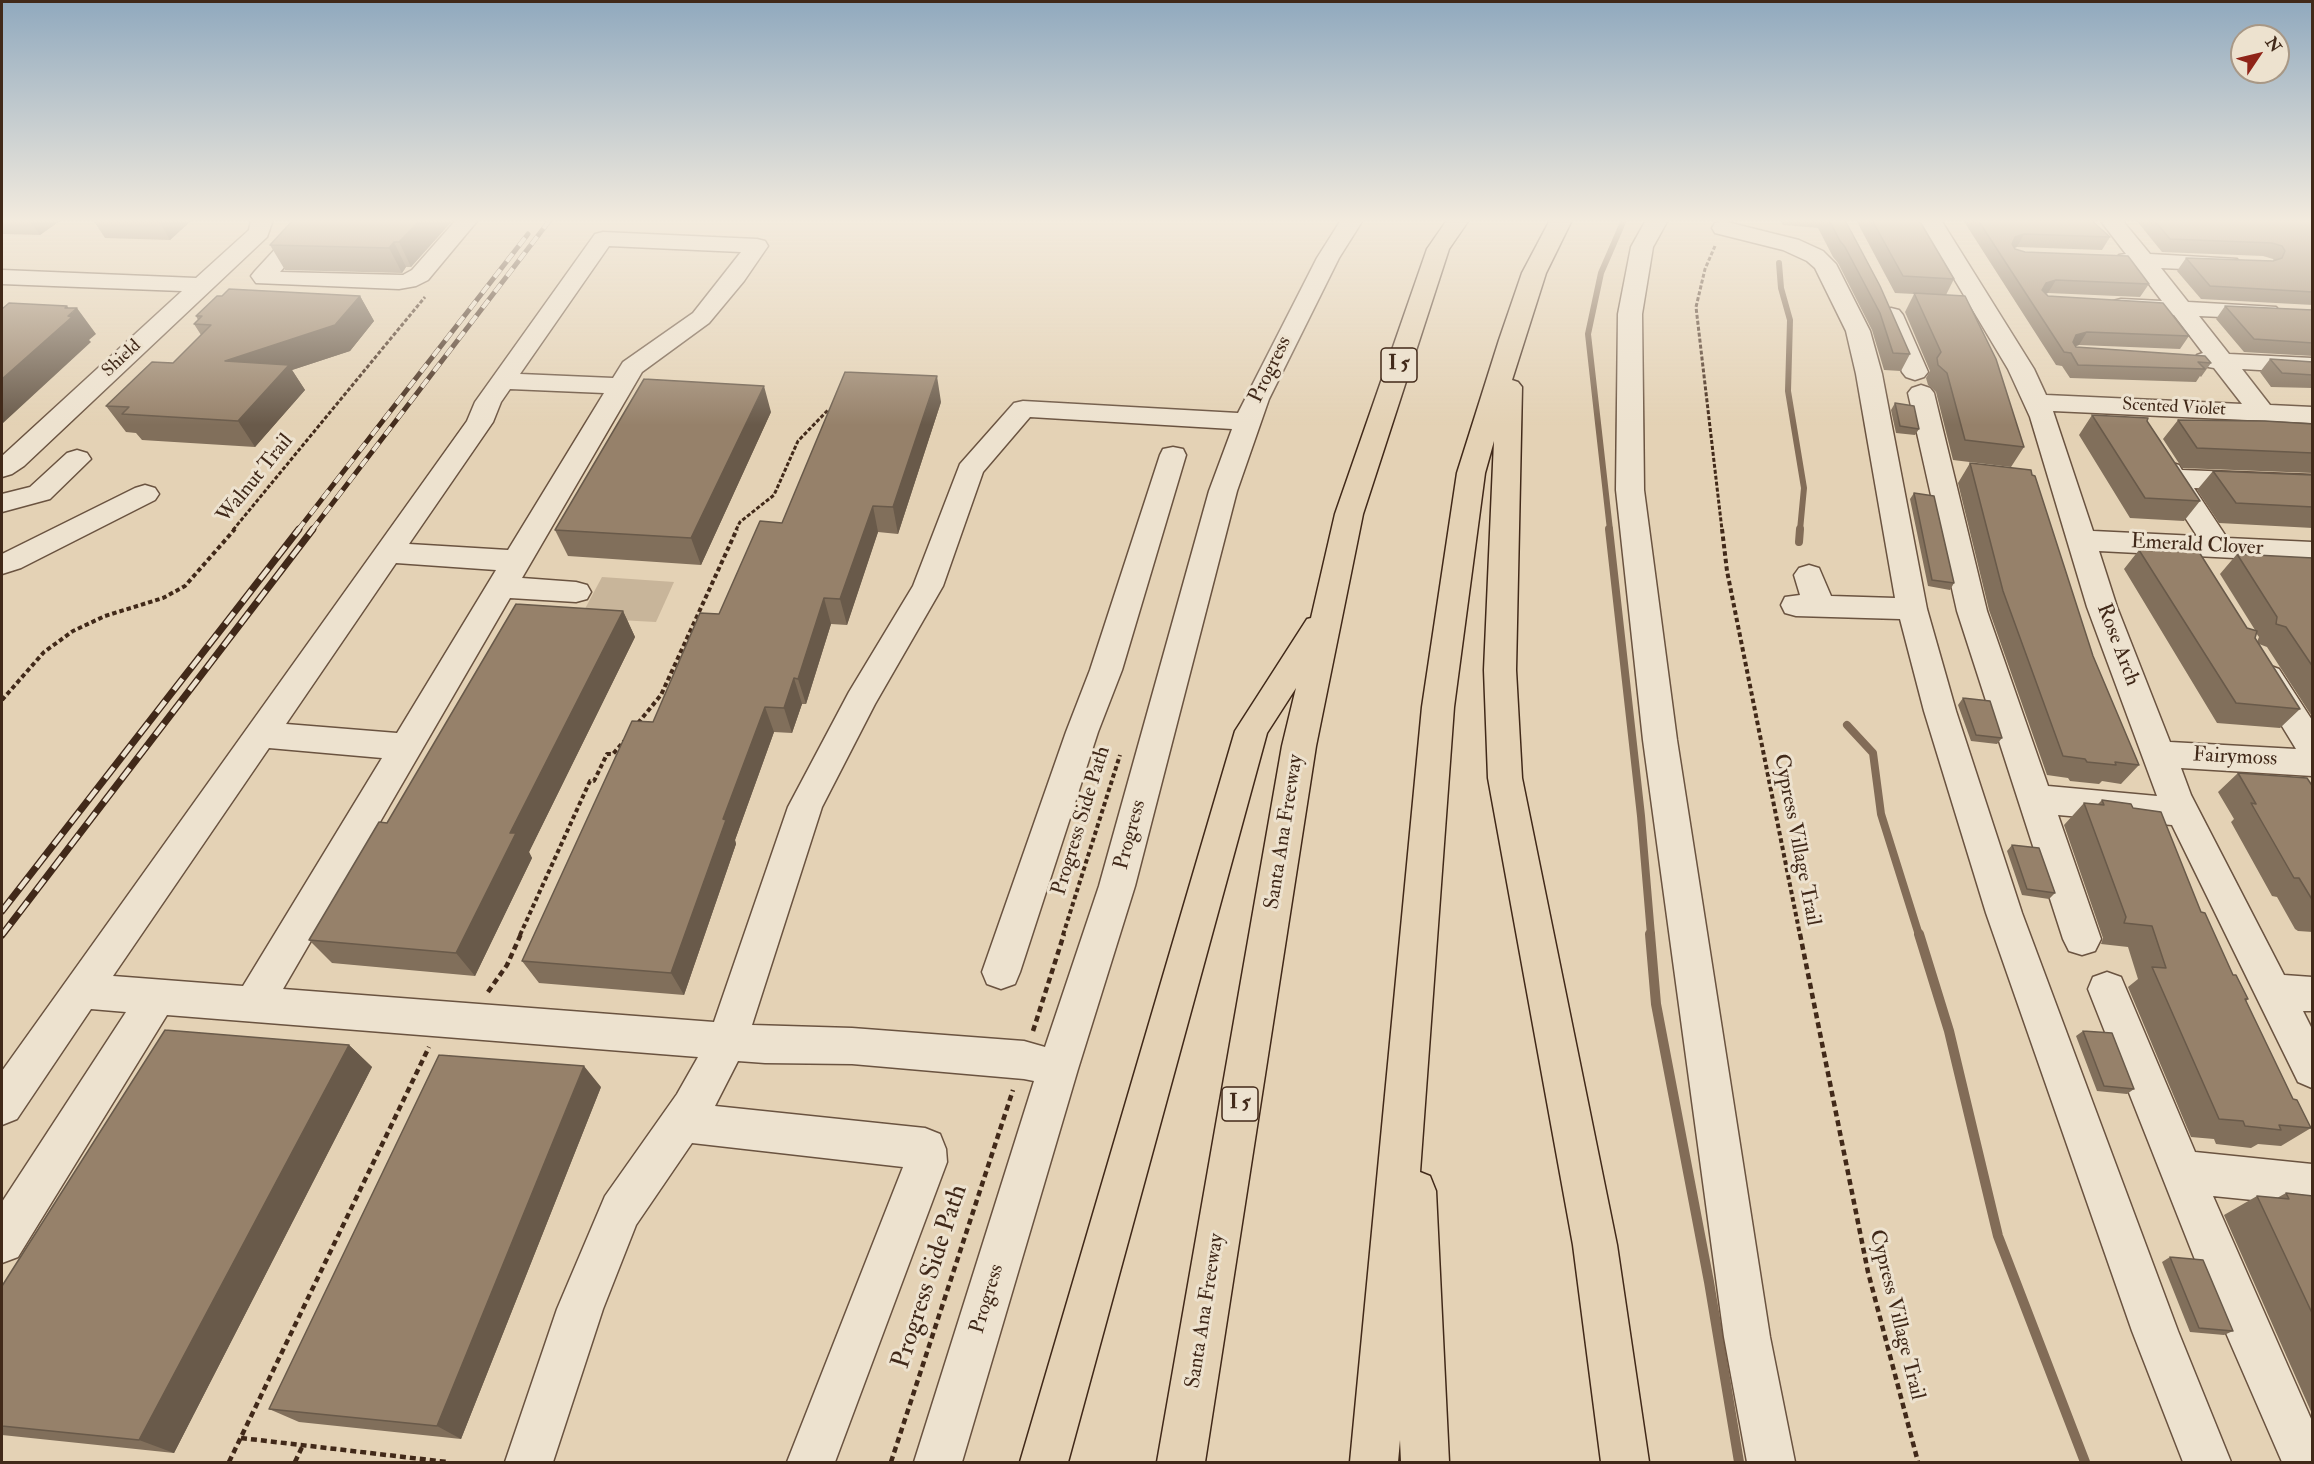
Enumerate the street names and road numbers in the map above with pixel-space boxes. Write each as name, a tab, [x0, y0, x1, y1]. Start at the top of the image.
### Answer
street label: Progress	[1244, 332, 1298, 408]
street label: Shield	[98, 336, 146, 382]
road number: I 5	[1381, 348, 1417, 382]
street label: Scented Violet	[2122, 394, 2226, 422]
street label: Walnut Trail	[213, 429, 299, 529]
street label: Emerald Clover	[2130, 530, 2264, 562]
street label: Rose Arch	[2090, 600, 2144, 690]
street label: Progress Side Path	[1047, 743, 1117, 899]
street label: Fairymoss	[2192, 743, 2278, 773]
street label: Cypress Village Trail	[1767, 752, 1825, 928]
street label: Santa Ana Freeway	[1260, 753, 1310, 911]
street label: Progress	[1110, 797, 1152, 873]
road number: I 5	[1222, 1087, 1258, 1121]
street label: Progress Side Path	[887, 1181, 975, 1373]
street label: Cypress Village Trail	[1863, 1227, 1929, 1403]
street label: Santa Ana Freeway	[1181, 1232, 1231, 1390]
street label: Progress	[966, 1261, 1010, 1337]

